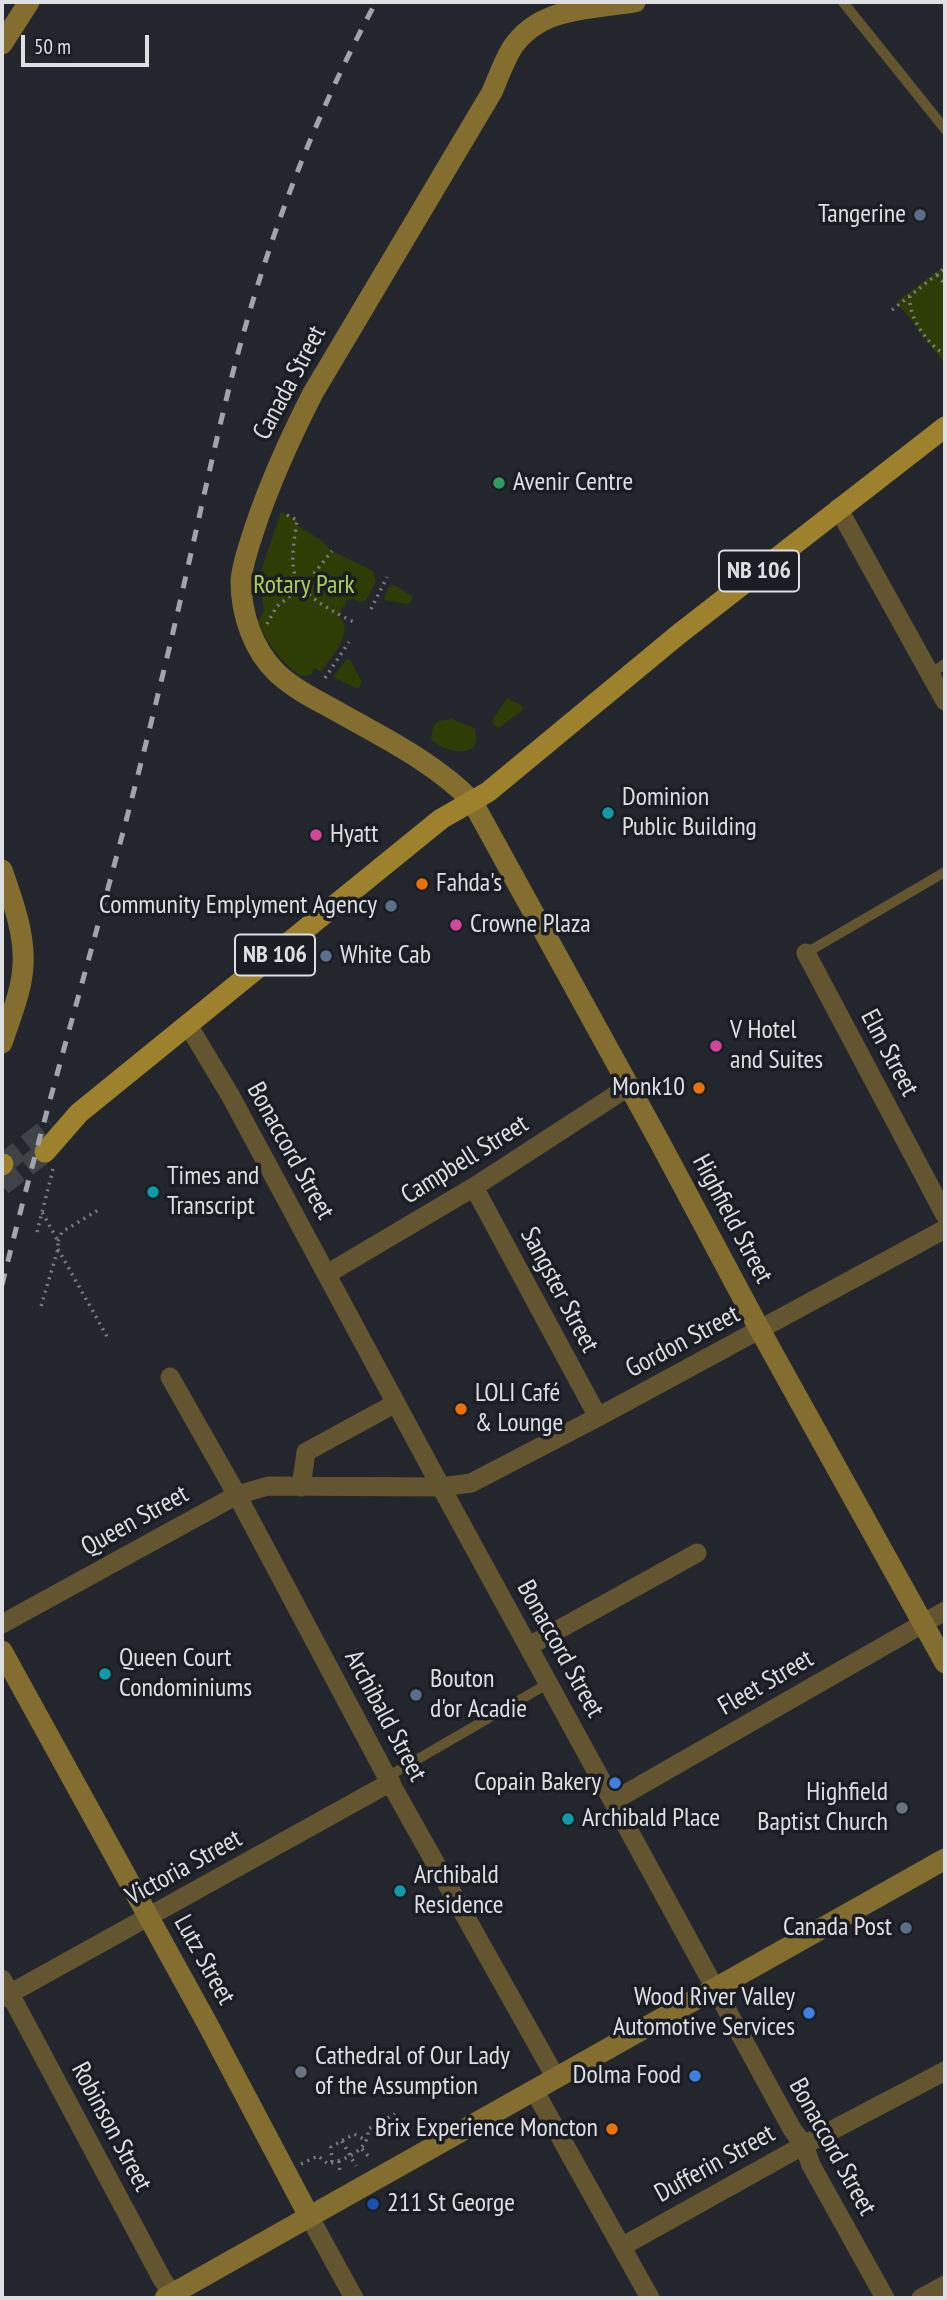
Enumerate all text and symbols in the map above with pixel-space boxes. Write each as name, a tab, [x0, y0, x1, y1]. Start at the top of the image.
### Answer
scale bar	[24, 21, 152, 65]
text: 50 m	[34, 33, 71, 60]
place label: Tangerine	[818, 199, 906, 231]
marker: Tangerine	[912, 207, 928, 223]
street label: Canada Street	[247, 321, 333, 445]
place label: Avenir Centre	[513, 467, 633, 499]
marker: Avenir Centre	[491, 475, 507, 491]
road number: NB 106	[719, 550, 799, 592]
park label: Rotary Park	[253, 570, 355, 602]
place label: Dominion Public Building	[622, 782, 757, 844]
marker: Dominion Public Building	[600, 805, 616, 821]
place label: Hyatt	[330, 819, 378, 851]
marker: Hyatt	[308, 827, 324, 843]
place label: Fahda's	[436, 868, 502, 900]
marker: Fahda's	[414, 876, 430, 892]
place label: Community Emplyment Agency	[99, 890, 377, 922]
marker: Community Emplyment Agency	[383, 898, 399, 914]
place label: Crowne Plaza	[470, 909, 591, 941]
marker: Crowne Plaza	[448, 917, 464, 933]
road number: NB 106	[235, 934, 315, 975]
place label: White Cab	[340, 940, 431, 972]
marker: White Cab	[318, 948, 334, 964]
street label: Elm Street	[853, 1004, 925, 1102]
place label: V Hotel and Suites	[730, 1015, 823, 1076]
marker: V Hotel and Suites	[708, 1038, 724, 1054]
place label: Monk10	[612, 1072, 685, 1104]
street label: Bonaccord Street	[240, 1077, 340, 1225]
marker: Monk10	[691, 1080, 707, 1096]
street label: Campbell Street	[396, 1109, 534, 1211]
street label: Highfield Street	[685, 1149, 779, 1289]
place label: Times and Transcript	[167, 1161, 259, 1222]
marker: Times and Transcript	[145, 1184, 161, 1200]
street label: Sangster Street	[513, 1222, 605, 1358]
street label: Gordon Street	[621, 1299, 745, 1385]
place label: LOLI Café & Lounge	[475, 1378, 563, 1440]
marker: LOLI Café & Lounge	[453, 1401, 469, 1417]
street label: Queen Street	[76, 1479, 194, 1563]
street label: Bonaccord Street	[510, 1575, 610, 1723]
place label: Queen Court Condominiums	[119, 1643, 252, 1704]
street label: Fleet Street	[713, 1643, 819, 1723]
street label: Archibald Street	[337, 1645, 433, 1787]
place label: Bouton d'or Acadie	[430, 1664, 527, 1726]
marker: Queen Court Condominiums	[97, 1666, 113, 1682]
marker: Bouton d'or Acadie	[408, 1687, 424, 1703]
place label: Copain Bakery	[474, 1767, 601, 1799]
marker: Copain Bakery	[607, 1775, 623, 1791]
place label: Highfield Baptist Church	[757, 1777, 888, 1839]
marker: Highfield Baptist Church	[894, 1800, 910, 1816]
place label: Archibald Place	[582, 1803, 720, 1835]
marker: Archibald Place	[560, 1811, 576, 1827]
street label: Victoria Street	[121, 1823, 247, 1913]
place label: Archibald Residence	[414, 1860, 504, 1922]
marker: Archibald Residence	[392, 1883, 408, 1899]
street label: Lutz Street	[167, 1910, 241, 2010]
place label: Canada Post	[783, 1912, 892, 1944]
marker: Canada Post	[898, 1920, 914, 1936]
place label: Wood River Valley Automotive Services	[613, 1982, 795, 2044]
marker: Wood River Valley Automotive Services	[801, 2005, 817, 2021]
place label: Cathedral of Our Lady of the Assumption	[315, 2041, 510, 2102]
street label: Robinson Street	[64, 2057, 158, 2197]
place label: Dolma Food	[573, 2060, 681, 2092]
marker: Cathedral of Our Lady of the Assumption	[293, 2064, 309, 2080]
marker: Dolma Food	[687, 2068, 703, 2084]
street label: Bonaccord Street	[782, 2073, 882, 2221]
place label: Brix Experience Moncton	[375, 2113, 598, 2145]
street label: Dufferin Street	[650, 2118, 780, 2210]
marker: Brix Experience Moncton	[604, 2121, 620, 2137]
place label: 211 St George	[387, 2188, 515, 2220]
marker: 211 St George	[365, 2196, 381, 2212]

